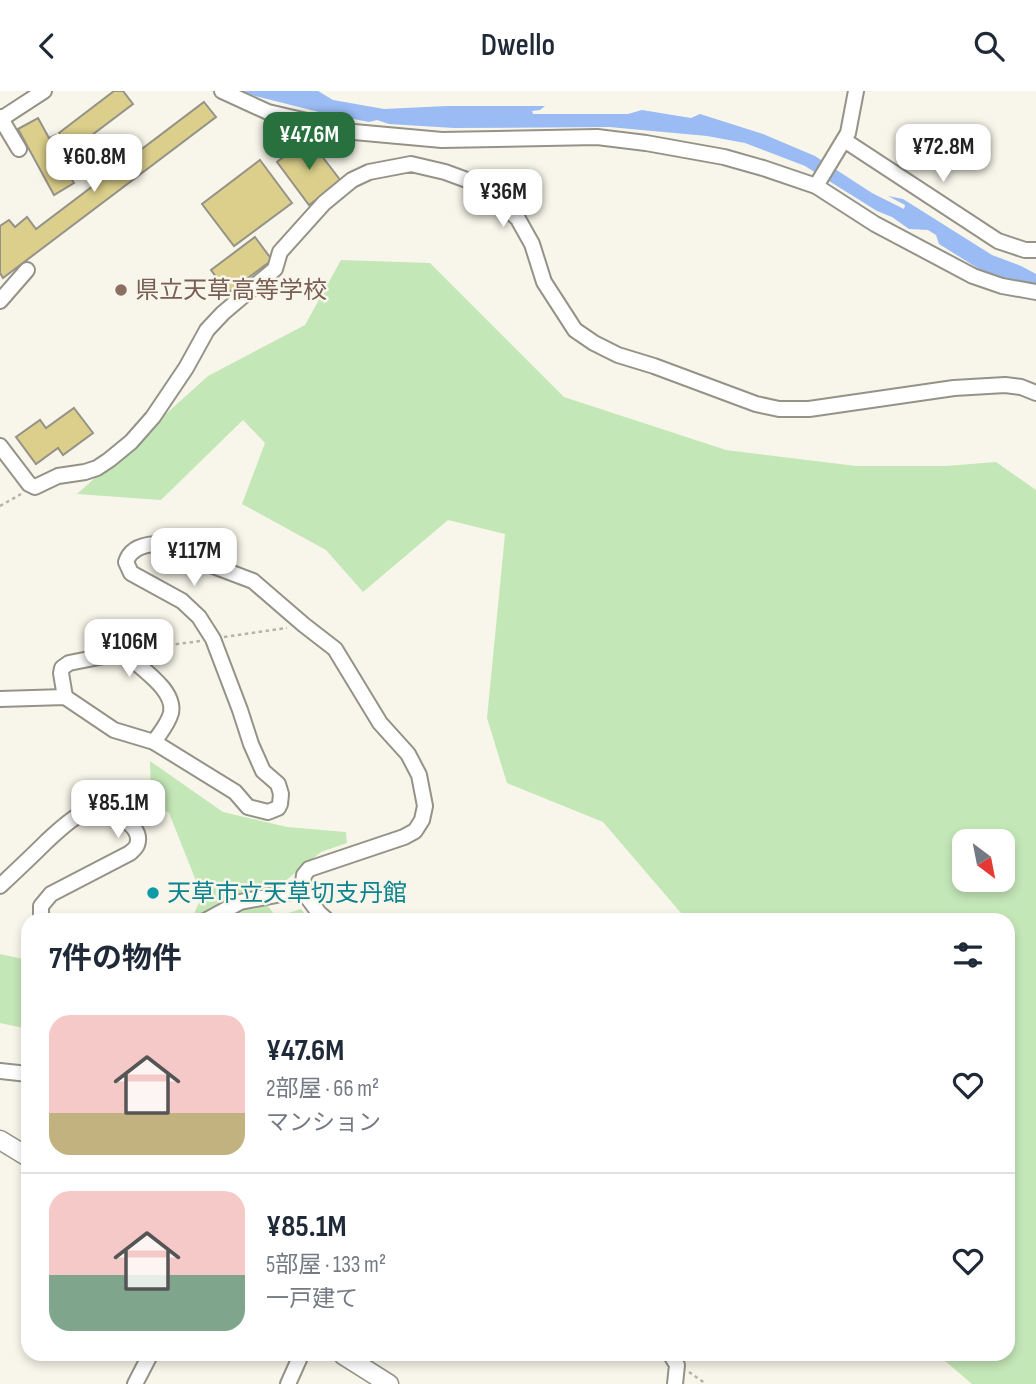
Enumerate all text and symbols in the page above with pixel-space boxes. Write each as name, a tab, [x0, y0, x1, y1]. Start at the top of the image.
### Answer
text: Dwello	[481, 26, 555, 65]
icon: back	[28, 27, 66, 65]
icon: search	[970, 27, 1008, 65]
pin: ¥47.6M	[252, 113, 366, 172]
text: ¥47.6M	[279, 121, 339, 149]
pin: ¥72.8M	[886, 125, 1000, 184]
text: ¥72.8M	[912, 133, 974, 161]
pin: ¥60.8M	[37, 134, 151, 194]
text: ¥60.8M	[62, 143, 126, 171]
pin: ¥36M	[462, 169, 544, 229]
text: ¥36M	[479, 178, 527, 206]
place label: 県立天草高等学校	[135, 276, 327, 305]
marker: 県立天草高等学校	[113, 282, 129, 298]
pin: ¥117M	[145, 529, 243, 588]
text: ¥117M	[167, 537, 221, 565]
pin: ¥106M	[80, 619, 178, 679]
text: ¥106M	[100, 628, 158, 656]
pin: ¥85.1M	[61, 781, 175, 840]
text: ¥85.1M	[87, 789, 149, 817]
north arrow	[952, 829, 1015, 893]
map controls	[952, 829, 1015, 892]
place label: 天草市立天草切支丹館	[167, 879, 407, 908]
marker: 天草市立天草切支丹館	[145, 885, 161, 901]
icon: filters	[949, 936, 987, 974]
text: 7件の物件	[49, 941, 182, 977]
text: ¥47.6M	[266, 1033, 344, 1069]
icon: home	[105, 1043, 189, 1127]
icon: heart	[949, 1066, 987, 1104]
text: 2部屋 · 66 m²	[266, 1075, 379, 1103]
text: マンション	[266, 1109, 381, 1137]
text: ¥85.1M	[266, 1209, 346, 1245]
icon: home	[105, 1219, 189, 1303]
icon: heart	[949, 1242, 987, 1280]
text: 5部屋 · 133 m²	[266, 1251, 386, 1279]
text: 一戸建て	[266, 1285, 358, 1313]

